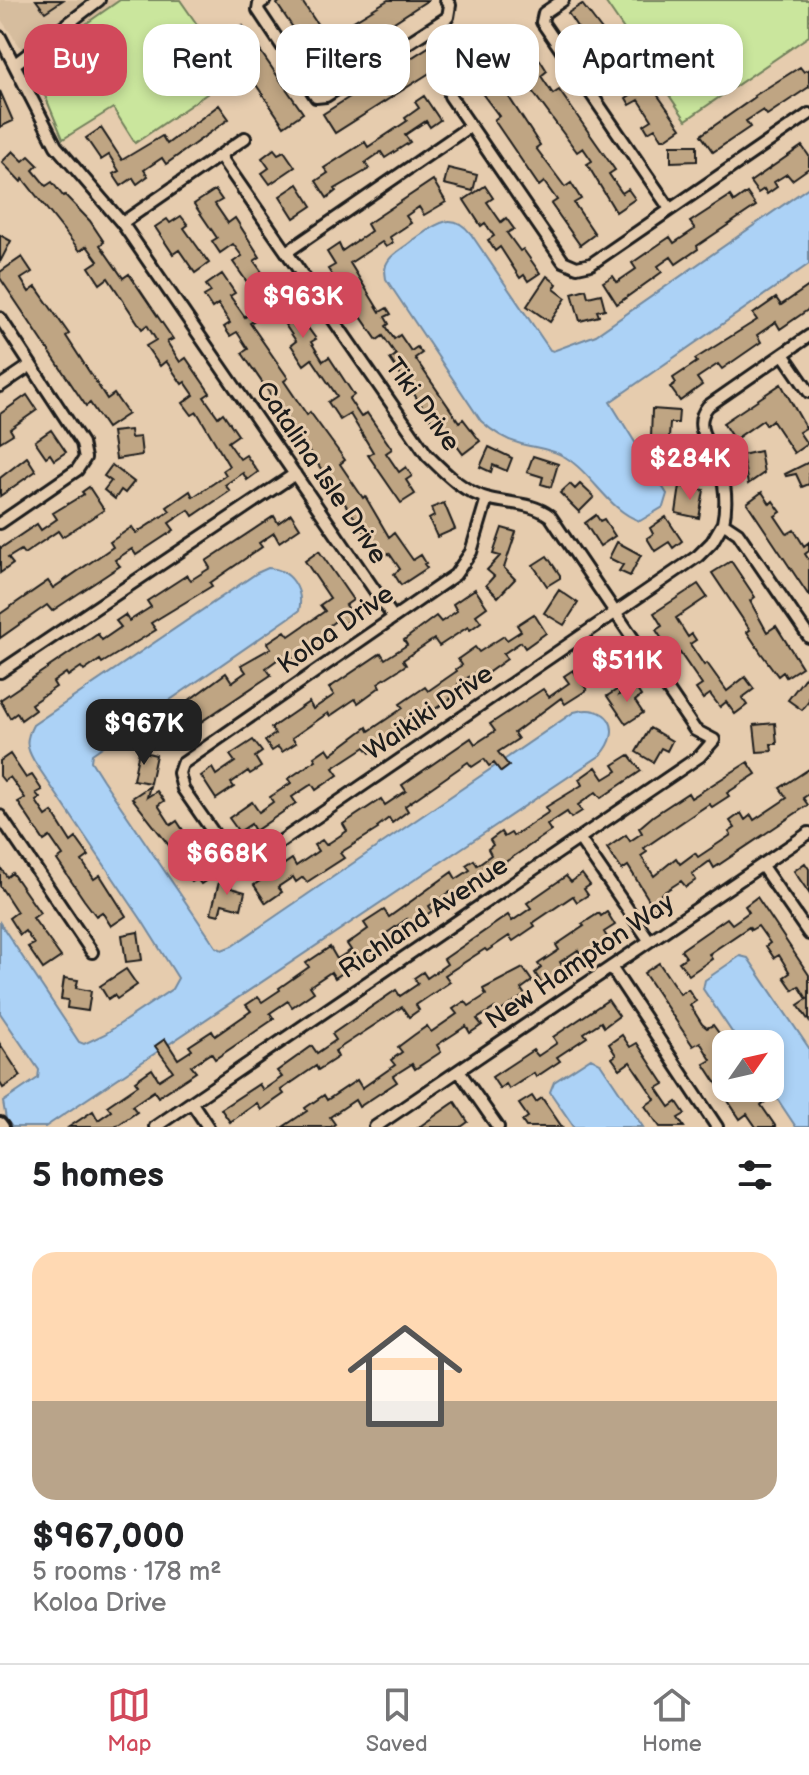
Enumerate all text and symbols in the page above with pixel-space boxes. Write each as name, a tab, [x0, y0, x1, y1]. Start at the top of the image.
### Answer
chip: Buy	[24, 24, 127, 96]
chip: Rent	[143, 24, 260, 96]
chip: Filters	[276, 24, 410, 96]
chip: New	[426, 24, 539, 96]
chip: Apartment	[555, 24, 743, 96]
pin: $963K	[247, 272, 359, 340]
text: $963K	[263, 282, 344, 313]
street label: Tiki Drive	[378, 352, 466, 458]
street label: Catalina Isle Drive	[248, 376, 394, 570]
pin: $284K	[634, 434, 746, 502]
text: $284K	[649, 444, 731, 475]
street label: Koloa Drive	[272, 579, 400, 681]
pin: $511K	[571, 636, 683, 704]
text: $511K	[591, 646, 663, 677]
street label: Waikiki Drive	[359, 659, 499, 767]
pin: $967K	[88, 699, 200, 767]
text: $967K	[104, 709, 184, 740]
pin: $668K	[171, 829, 283, 897]
text: $668K	[186, 839, 268, 870]
street label: Richland Avenue	[334, 850, 514, 986]
street label: New Hampton Way	[480, 887, 680, 1037]
north arrow	[712, 1030, 784, 1102]
map controls	[712, 1030, 784, 1102]
icon: filters	[733, 1153, 777, 1197]
text: 5 homes	[32, 1155, 164, 1196]
icon: home	[333, 1304, 477, 1448]
text: $967,000	[32, 1516, 185, 1557]
text: 5 rooms · 178 m²	[32, 1557, 221, 1588]
text: Koloa Drive	[32, 1588, 167, 1619]
tab: Map	[107, 1683, 151, 1758]
tab: Saved	[366, 1683, 428, 1758]
tab: Home	[642, 1683, 702, 1758]

